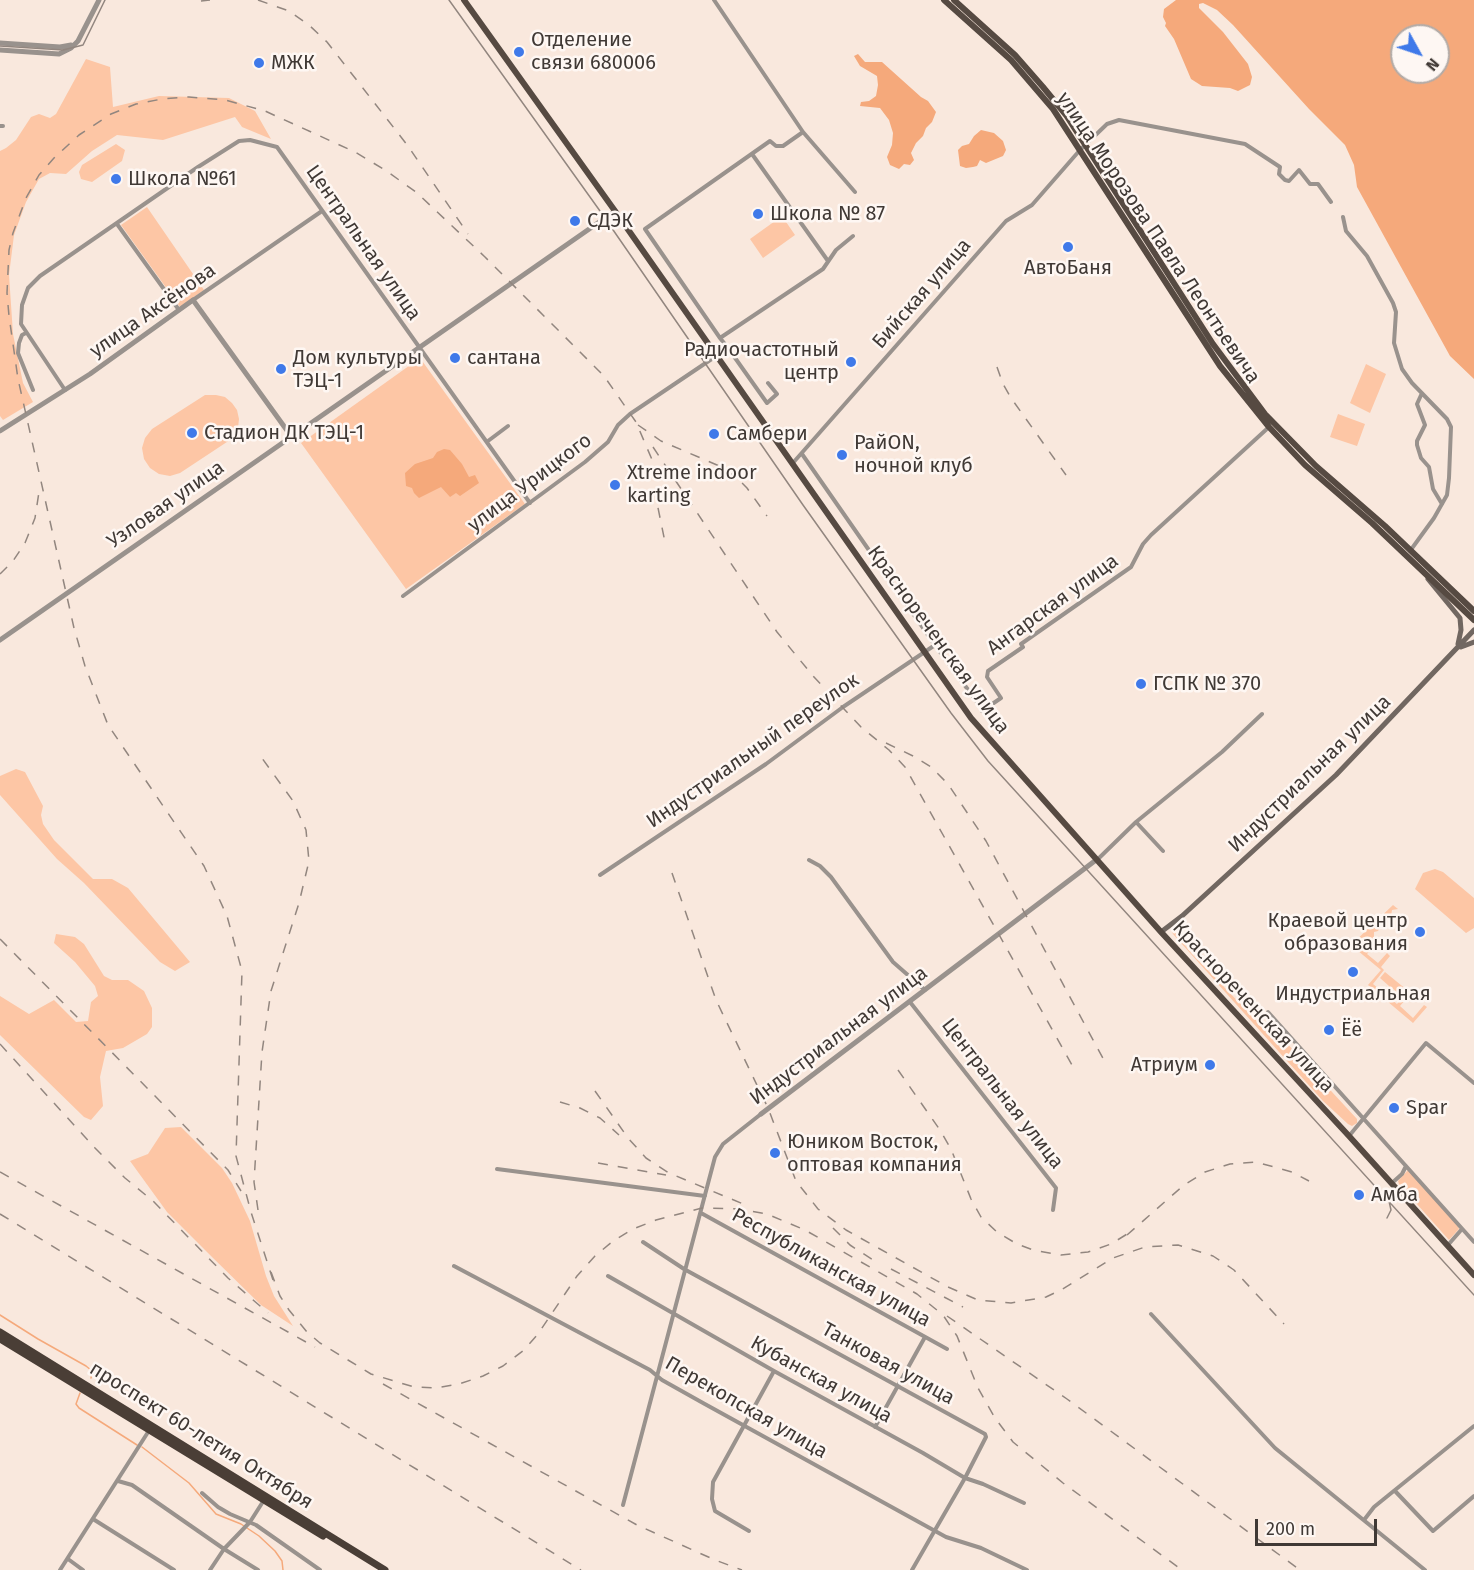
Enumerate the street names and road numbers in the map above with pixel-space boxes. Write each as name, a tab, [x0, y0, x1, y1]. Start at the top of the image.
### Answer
street label: улица Морозова Павла Леонтьевича	[1051, 88, 1265, 388]
street label: Центральная улица	[300, 161, 426, 325]
street label: Бийская улица	[868, 234, 976, 354]
street label: улица Аксёнова	[85, 259, 221, 363]
street label: улица Урицкого	[463, 429, 597, 537]
street label: Узловая улица	[103, 456, 229, 554]
street label: Краснореченская улица	[862, 541, 1014, 739]
street label: Ангарская улица	[983, 549, 1123, 661]
street label: Индустриальный переулок	[642, 668, 864, 834]
street label: Индустриальная улица	[1224, 690, 1396, 858]
street label: Краснореченская улица	[1167, 916, 1339, 1098]
street label: Индустриальная улица	[745, 961, 933, 1111]
street label: Центральная улица	[936, 1014, 1068, 1174]
street label: Республиканская улица	[727, 1203, 935, 1333]
street label: Танковая улица	[817, 1318, 959, 1410]
street label: Кубанская улица	[746, 1331, 896, 1429]
street label: Перекопская улица	[661, 1352, 831, 1464]
street label: проспект 60-летия Октября	[85, 1357, 317, 1515]

